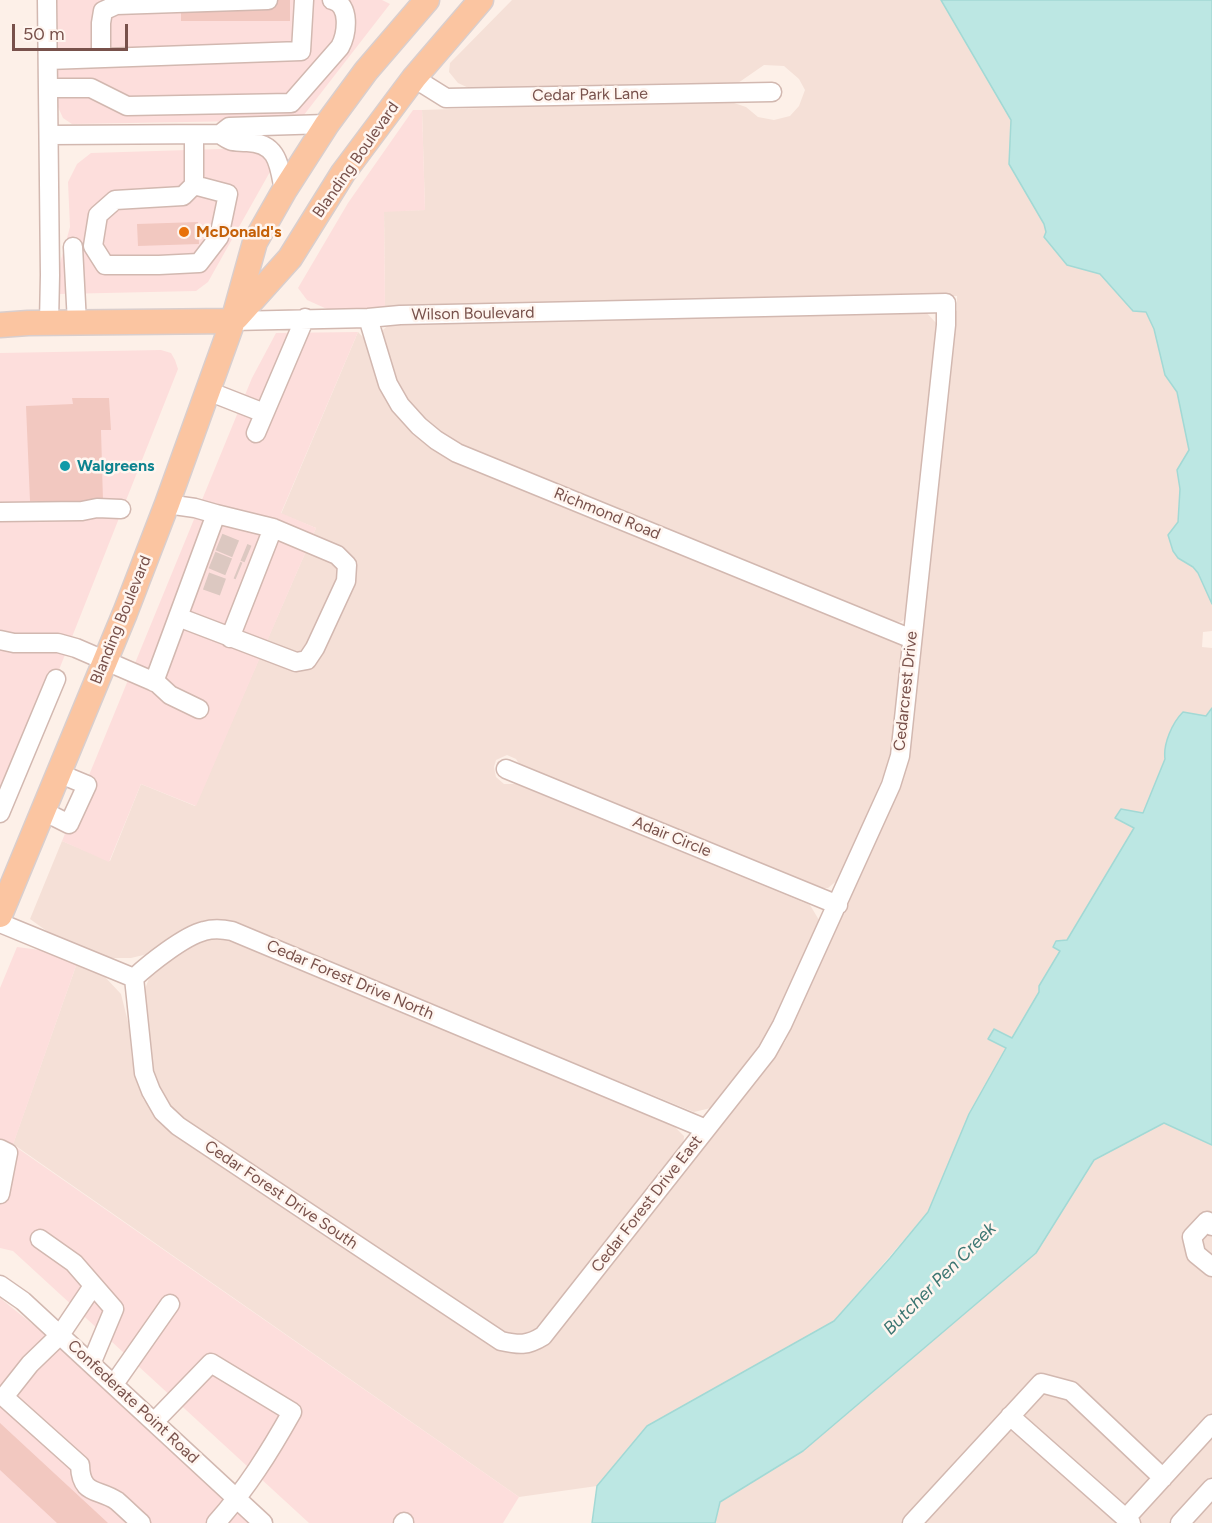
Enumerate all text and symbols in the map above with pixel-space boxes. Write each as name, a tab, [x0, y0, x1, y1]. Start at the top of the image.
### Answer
scale bar	[15, 12, 130, 50]
text: 50 m	[23, 23, 65, 45]
street label: Cedar Park Lane	[532, 84, 648, 106]
street label: Blanding Boulevard	[309, 98, 403, 222]
place label: McDonald's	[196, 222, 281, 242]
marker: McDonald's	[177, 225, 191, 239]
street label: Wilson Boulevard	[411, 303, 535, 325]
place label: Walgreens	[77, 456, 154, 476]
marker: Walgreens	[58, 459, 72, 473]
street label: Richmond Road	[551, 484, 663, 544]
street label: Blanding Boulevard	[86, 553, 156, 687]
street label: Cedarcrest Drive	[890, 630, 922, 752]
street label: Adair Circle	[630, 813, 714, 861]
street label: Cedar Forest Drive North	[264, 936, 436, 1024]
street label: Cedar Forest Drive East	[587, 1132, 707, 1276]
street label: Cedar Forest Drive South	[201, 1137, 361, 1253]
water label: Butcher Pen Creek	[879, 1218, 1001, 1340]
street label: Confederate Point Road	[63, 1336, 203, 1468]

